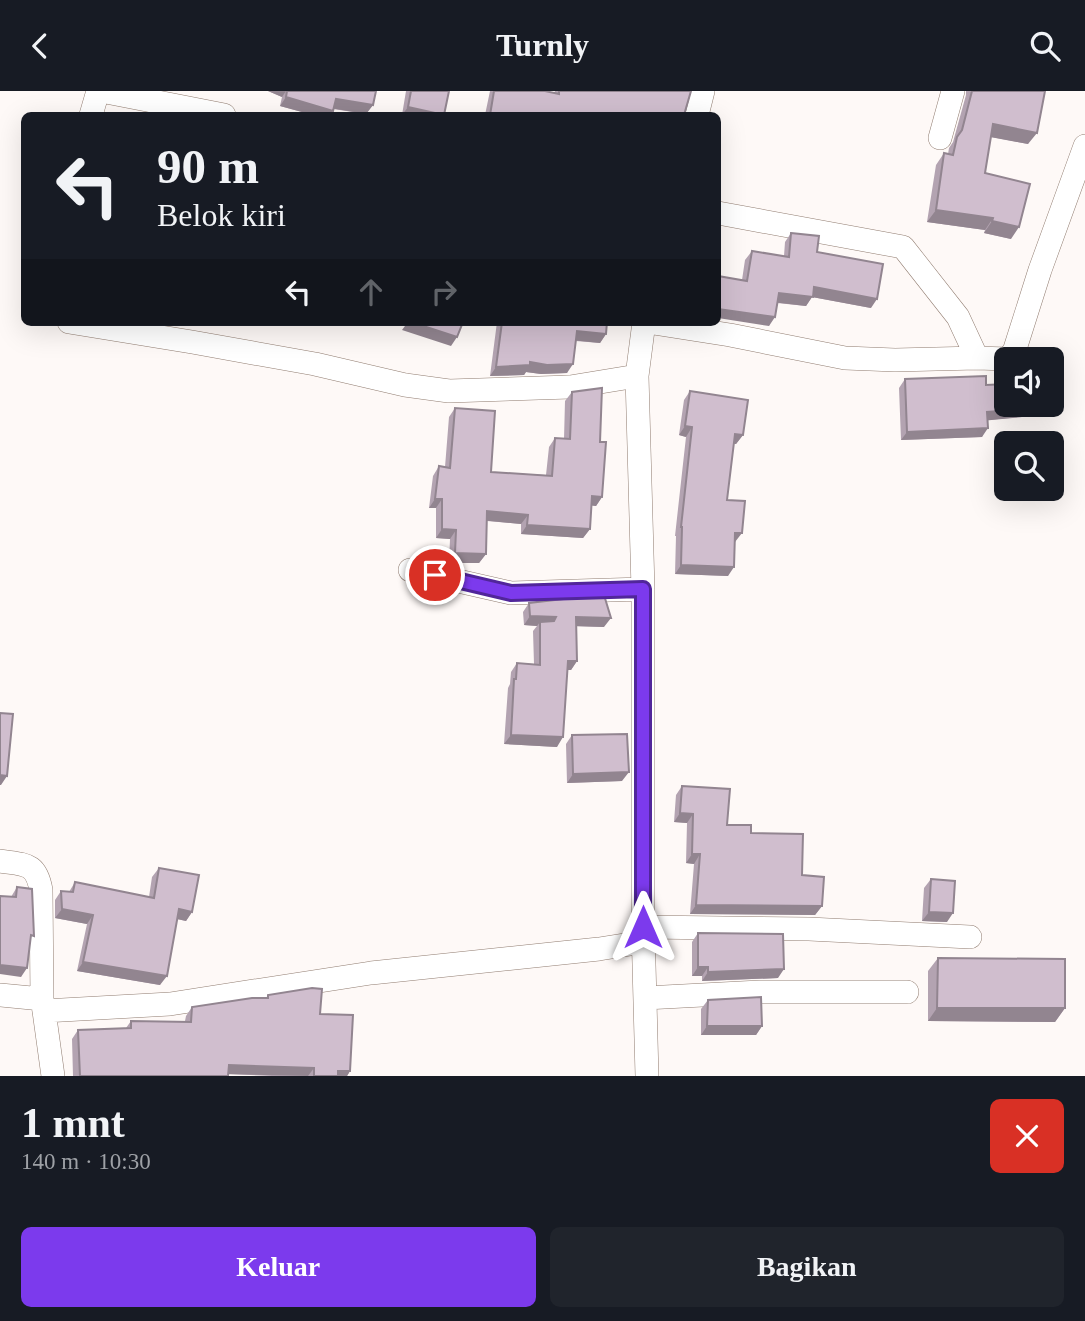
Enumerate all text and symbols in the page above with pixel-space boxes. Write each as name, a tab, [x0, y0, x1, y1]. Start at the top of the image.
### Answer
icon: back	[21, 27, 59, 65]
text: Turnly	[496, 27, 589, 63]
icon: search	[1026, 27, 1064, 65]
text: 90 m	[157, 139, 259, 194]
icon: left	[42, 140, 133, 231]
text: Belok kiri	[157, 197, 286, 233]
icon: left	[279, 273, 317, 311]
icon: ahead	[352, 273, 390, 311]
icon: right	[425, 273, 463, 311]
map controls	[994, 347, 1064, 501]
button: sound	[994, 347, 1064, 417]
button: search	[994, 431, 1064, 501]
pin	[405, 545, 465, 605]
icon: arrive	[416, 556, 454, 594]
position arrow	[606, 890, 680, 964]
button: close	[990, 1099, 1064, 1173]
text: 1 mnt	[21, 1100, 125, 1146]
text: 140 m · 10:30	[21, 1149, 151, 1174]
button: Keluar	[21, 1227, 536, 1307]
button: Bagikan	[550, 1227, 1064, 1307]

